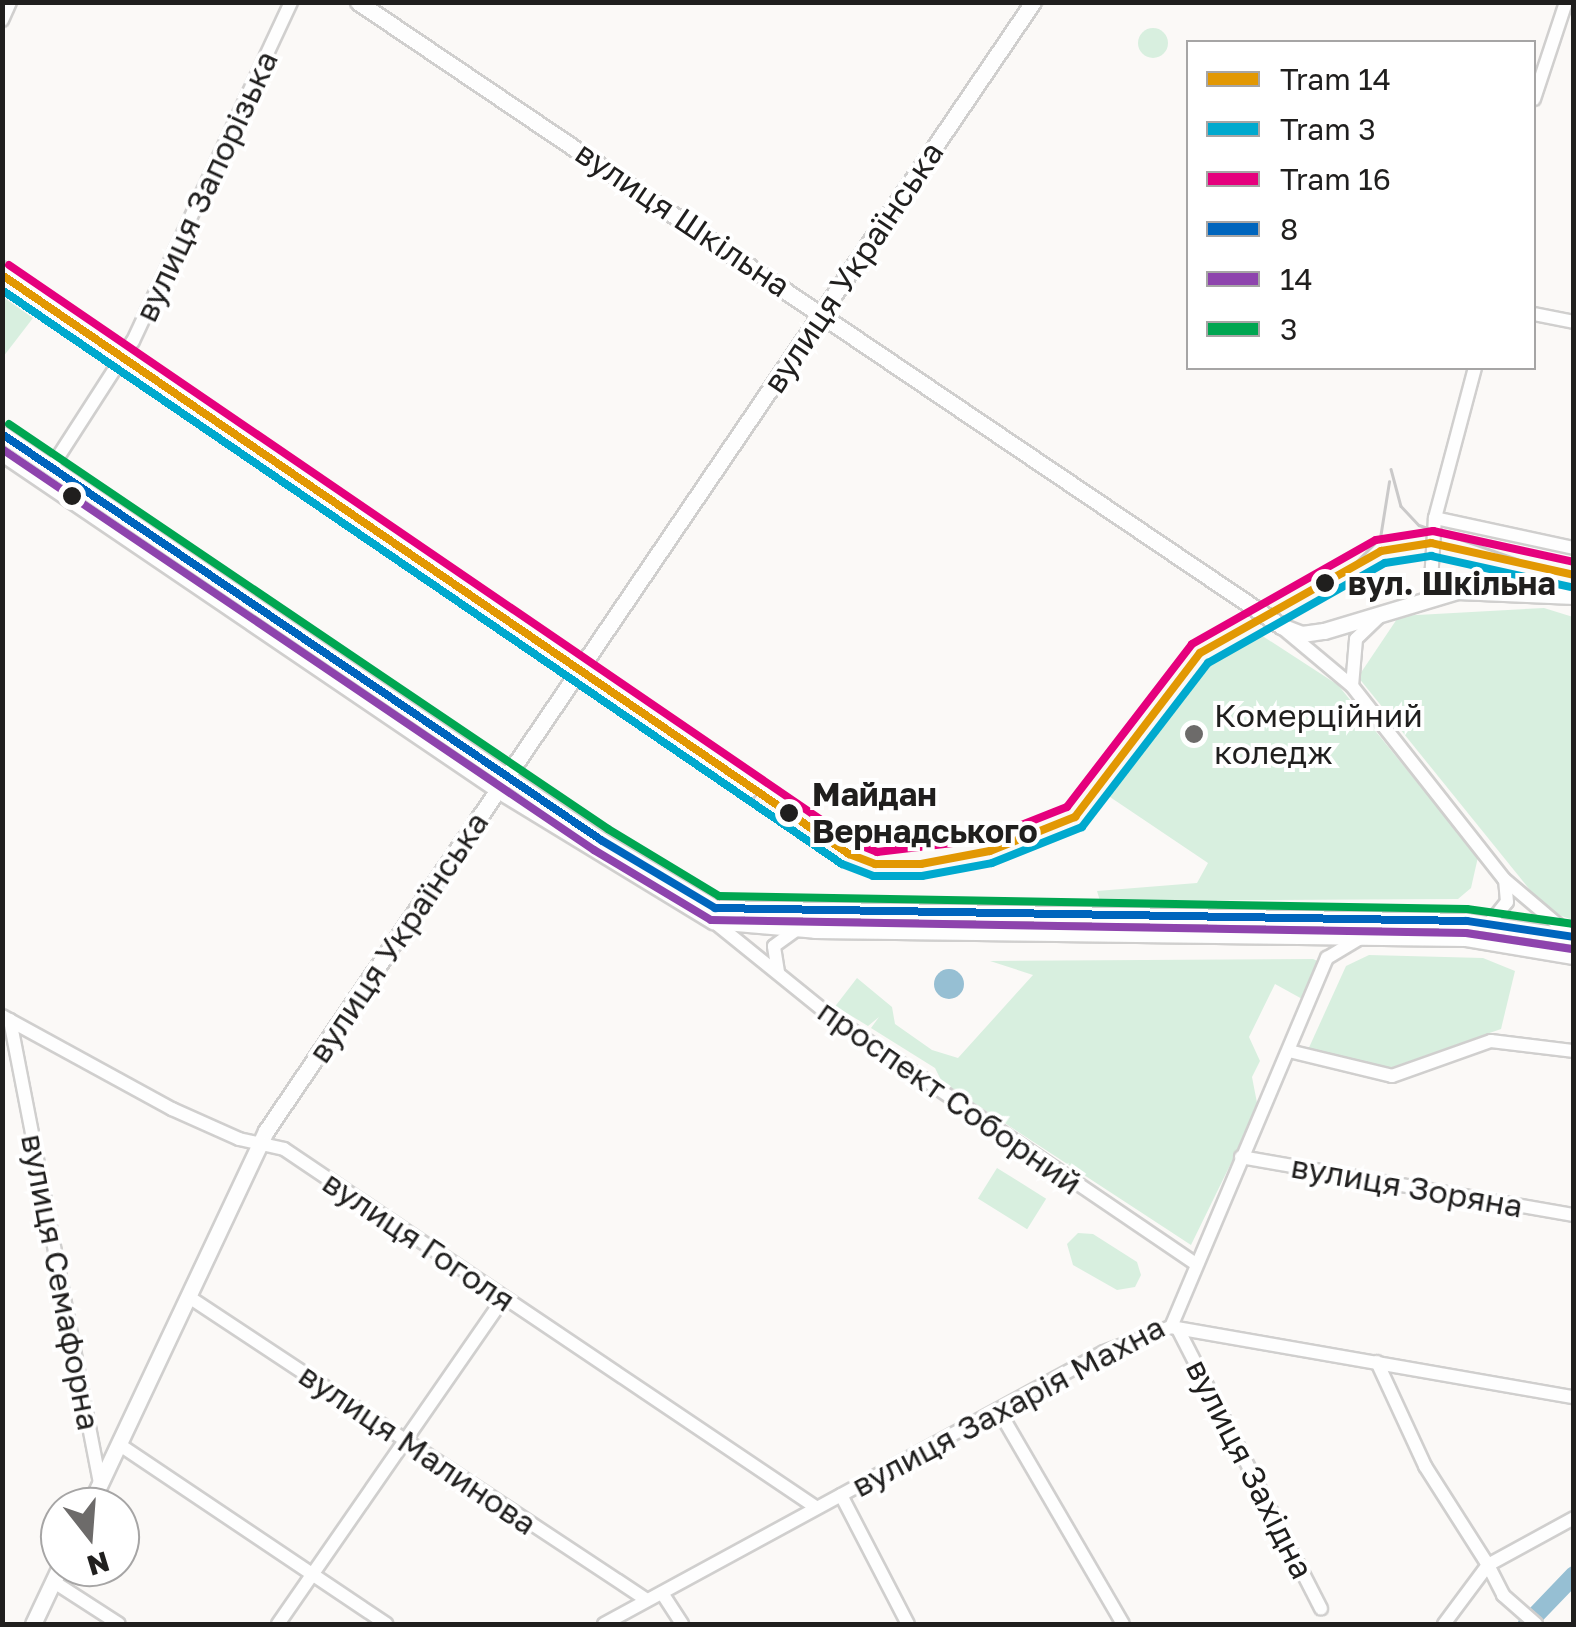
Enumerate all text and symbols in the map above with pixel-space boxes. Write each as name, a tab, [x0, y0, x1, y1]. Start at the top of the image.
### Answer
legend	[1186, 40, 1536, 370]
street label: вулиця Запорізька	[126, 45, 286, 327]
text: Tram 14	[1280, 61, 1391, 97]
text: Tram 3	[1280, 111, 1376, 147]
street label: вулиця Шкільна	[568, 133, 798, 305]
street label: вулиця Українська	[755, 134, 951, 400]
text: Tram 16	[1280, 161, 1391, 197]
text: 8	[1280, 211, 1298, 247]
text: 14	[1280, 261, 1313, 297]
text: 3	[1280, 311, 1298, 347]
unlabelled marker	[62, 486, 82, 506]
place label: вул. Шкільна	[1348, 564, 1556, 602]
marker: вул. Шкільна	[1312, 570, 1338, 596]
place label: Комерційний коледж	[1214, 697, 1423, 772]
marker: Комерційний коледж	[1183, 723, 1205, 745]
place label: Майдан Вернадського	[812, 776, 1038, 851]
marker: Майдан Вернадського	[776, 800, 802, 826]
street label: вулиця Українська	[300, 804, 496, 1070]
street label: проспект Соборний	[811, 992, 1089, 1202]
street label: вулиця Семафорна	[13, 1131, 109, 1433]
street label: вулиця Зоряна	[1288, 1147, 1526, 1225]
street label: вулиця Гоголя	[316, 1163, 522, 1319]
street label: вулиця Захарія Махна	[845, 1307, 1171, 1505]
street label: вулиця Західна	[1178, 1353, 1322, 1585]
street label: вулиця Малинова	[292, 1355, 544, 1543]
north arrow	[40, 1487, 140, 1587]
text: N	[83, 1545, 113, 1583]

